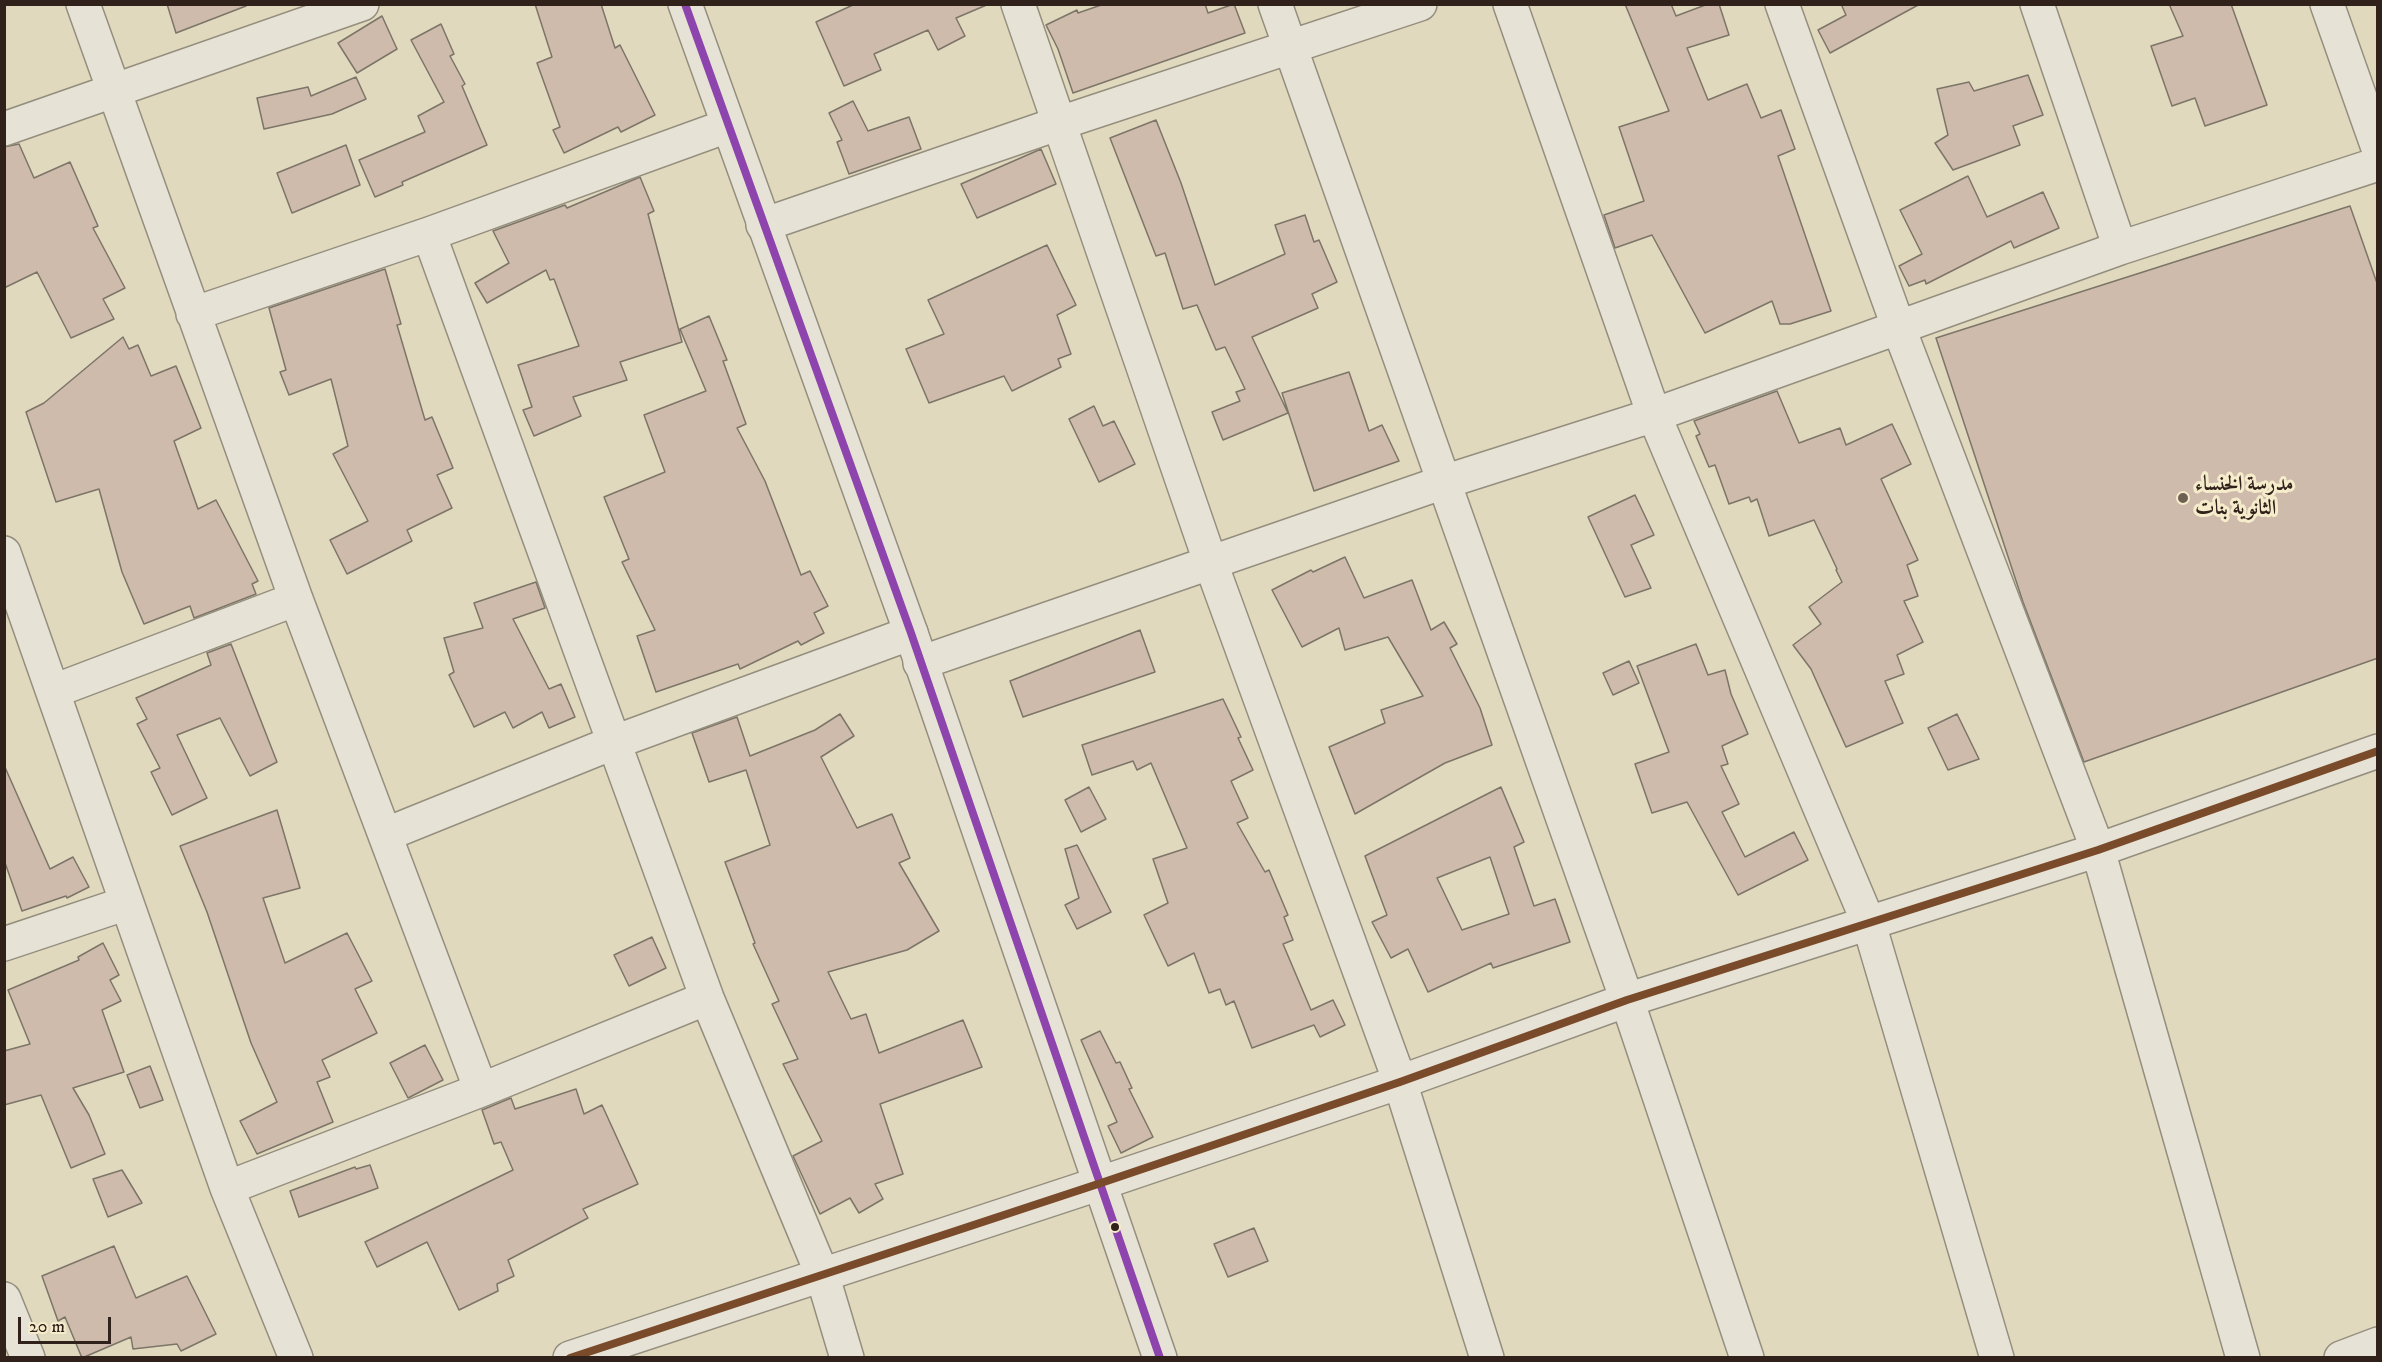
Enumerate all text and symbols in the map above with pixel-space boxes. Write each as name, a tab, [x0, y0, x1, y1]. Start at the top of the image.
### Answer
place label: مدرسة الخنساء الثانوية بنات	[2195, 473, 2293, 523]
marker: مدرسة الخنساء الثانوية بنات	[2176, 491, 2190, 505]
unlabelled marker	[1109, 1221, 1121, 1233]
scale bar	[21, 1305, 114, 1343]
text: 20 m	[29, 1316, 65, 1338]

